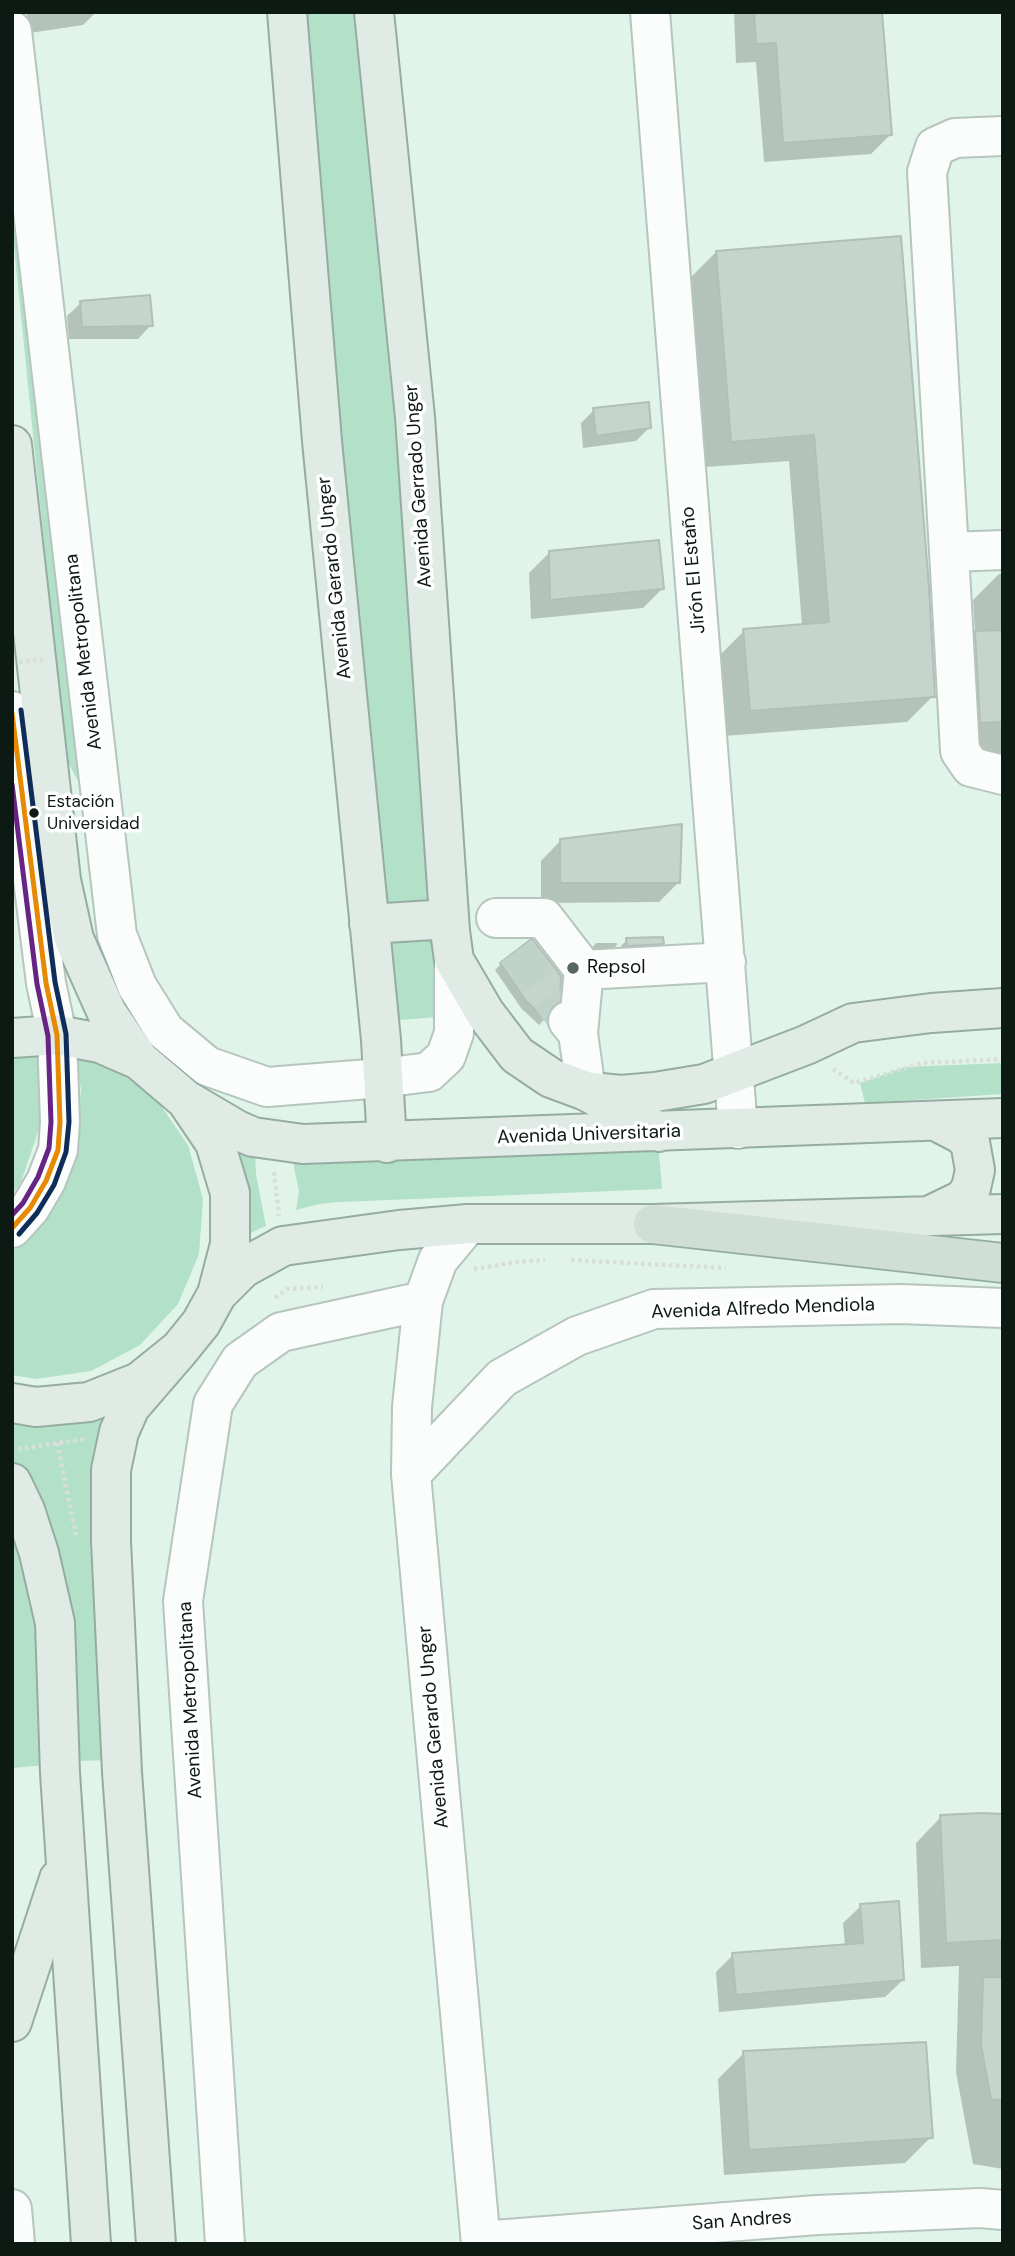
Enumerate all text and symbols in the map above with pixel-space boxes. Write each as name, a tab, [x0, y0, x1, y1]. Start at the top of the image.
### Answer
street label: Avenida Gerrado Unger	[401, 383, 437, 589]
street label: Avenida Gerardo Unger	[313, 476, 357, 680]
street label: Jirón El Estaño	[677, 505, 711, 635]
street label: Avenida Metropolitana	[61, 553, 107, 751]
place label: Estación Universidad	[47, 793, 140, 833]
marker: Estación Universidad	[27, 806, 41, 820]
place label: Repsol	[587, 957, 645, 979]
marker: Repsol	[565, 960, 581, 976]
street label: Avenida Universitaria	[497, 1120, 681, 1150]
street label: Avenida Alfredo Mendiola	[651, 1294, 875, 1324]
street label: Avenida Metropolitana	[174, 1601, 208, 1799]
street label: Avenida Gerardo Unger	[414, 1625, 454, 1829]
street label: San Andres	[691, 2206, 793, 2236]

